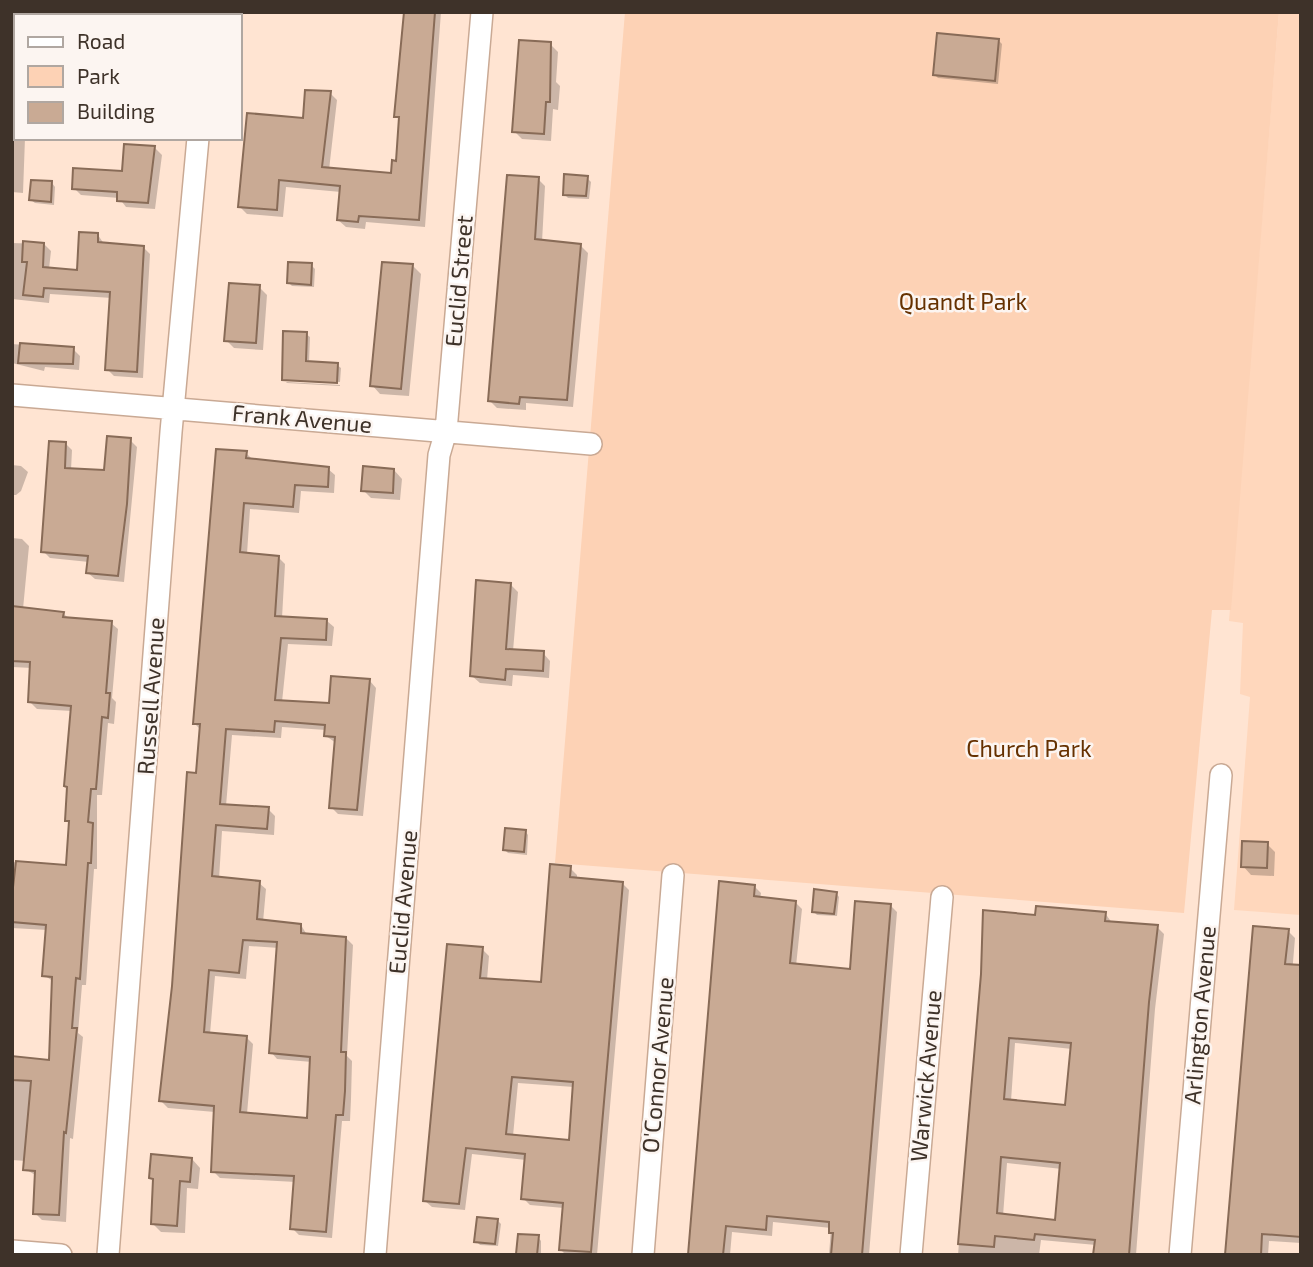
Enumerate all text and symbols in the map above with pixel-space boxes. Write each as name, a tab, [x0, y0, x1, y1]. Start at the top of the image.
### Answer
legend	[14, 14, 242, 140]
text: Road	[77, 28, 125, 53]
text: Park	[77, 63, 120, 88]
text: Building	[77, 98, 155, 123]
street label: Euclid Street	[438, 214, 478, 348]
park label: Quandt Park	[899, 287, 1028, 315]
street label: Frank Avenue	[231, 398, 373, 438]
street label: Russell Avenue	[131, 616, 169, 776]
park label: Church Park	[966, 734, 1092, 762]
street label: Euclid Avenue	[382, 829, 422, 975]
street label: Arlington Avenue	[1177, 924, 1221, 1105]
street label: O'Connor Avenue	[635, 976, 679, 1154]
street label: Warwick Avenue	[904, 989, 946, 1163]

